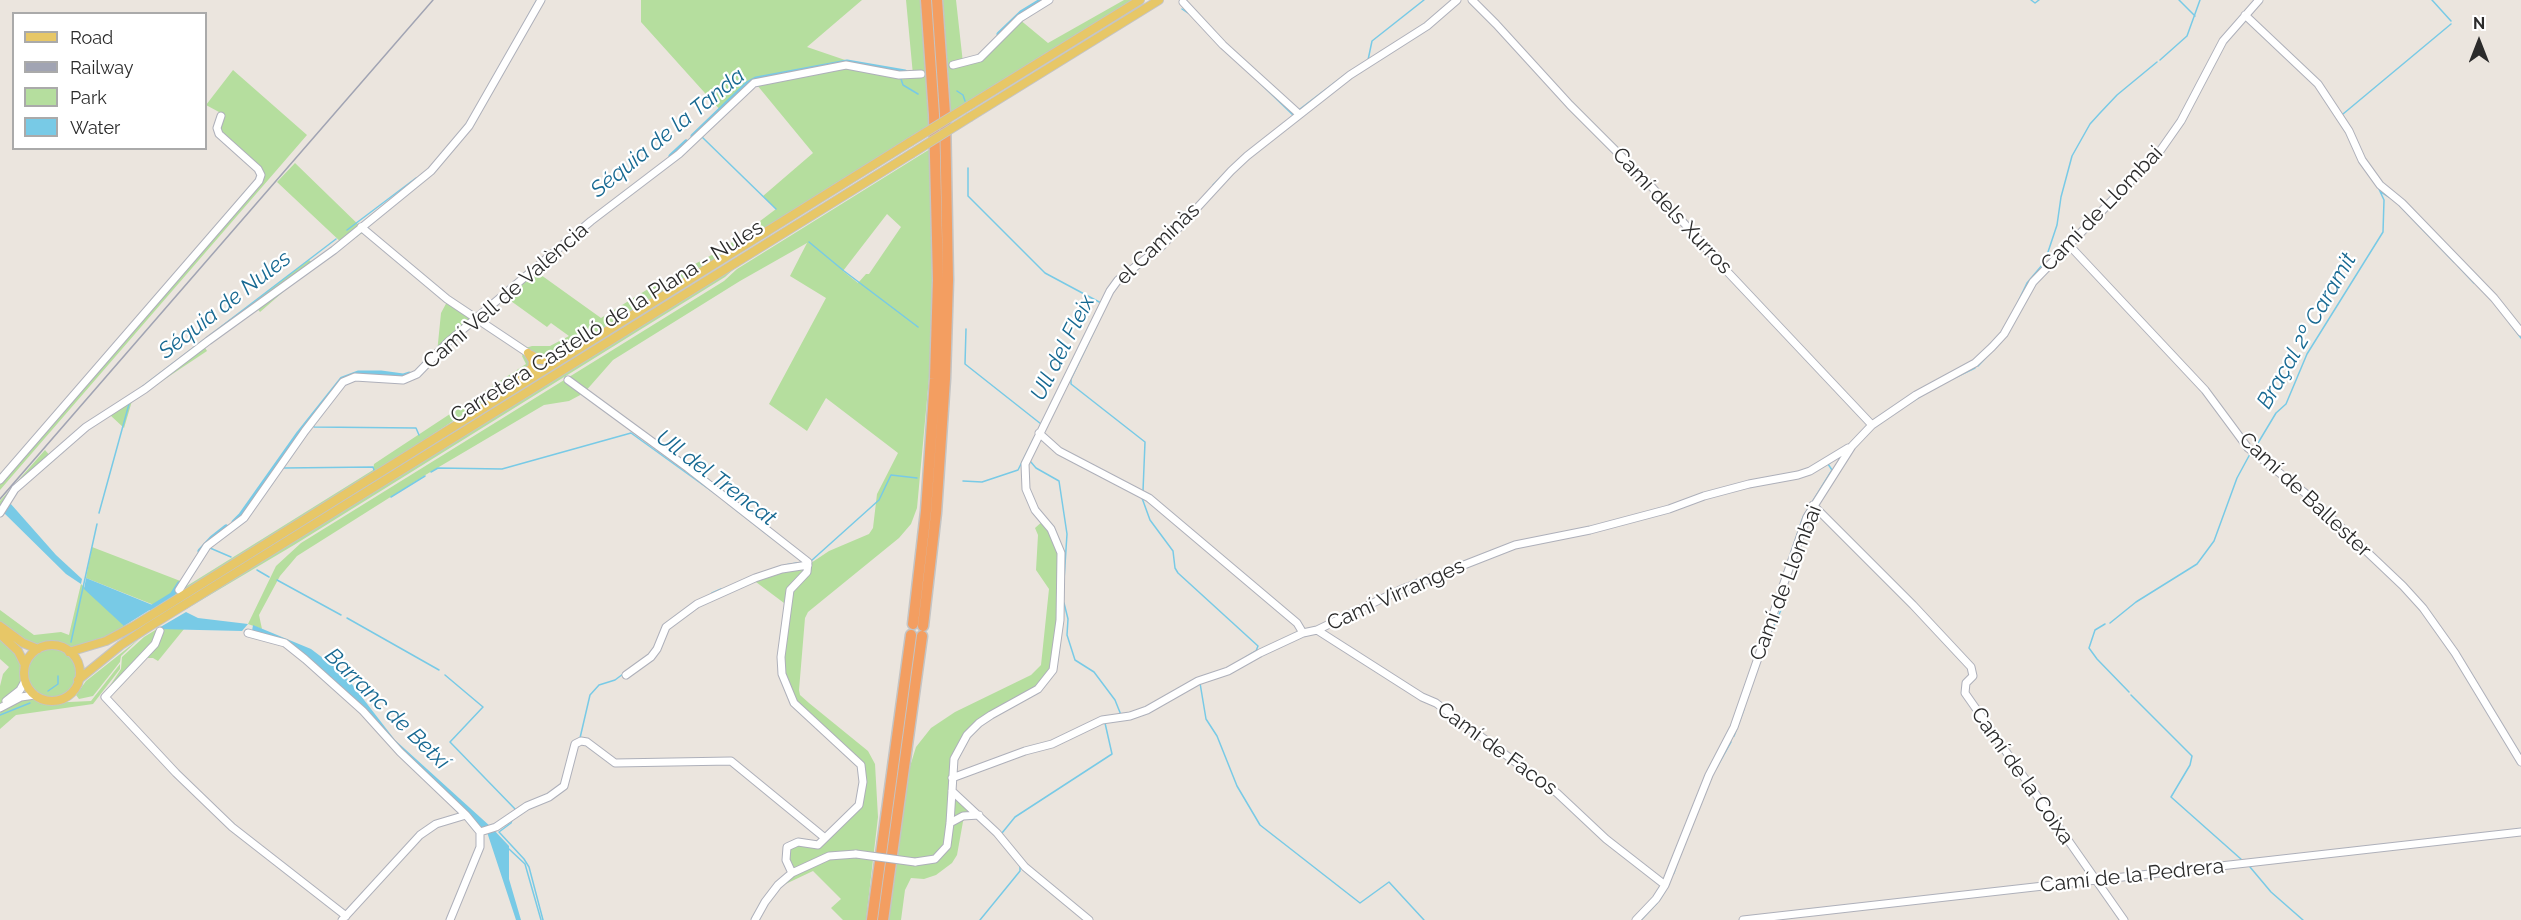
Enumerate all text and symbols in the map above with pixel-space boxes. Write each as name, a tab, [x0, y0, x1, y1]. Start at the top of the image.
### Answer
legend	[12, 12, 207, 150]
north arrow	[2449, 12, 2509, 72]
text: N	[2473, 14, 2485, 33]
text: Road	[70, 27, 113, 48]
text: Railway	[70, 57, 134, 78]
water label: Séquia de la Tanda	[586, 63, 750, 203]
text: Park	[70, 87, 107, 108]
text: Water	[70, 117, 120, 138]
street label: Camí de Llombai	[2036, 141, 2168, 277]
street label: Camí dels Xurros	[1607, 142, 1737, 280]
street label: el Caminàs	[1111, 198, 1205, 290]
street label: Carretera Castelló de la Plana - Nules	[446, 215, 768, 429]
street label: Camí Vell de València	[418, 218, 594, 374]
water label: Séquia de Nules	[154, 245, 296, 365]
water label: Braçal 2º Caramit	[2252, 248, 2362, 414]
water label: Ull del Fleix	[1025, 291, 1101, 405]
water label: Ull del Trencat	[651, 424, 781, 532]
street label: Camí de Ballester	[2234, 427, 2376, 563]
street label: Camí de Llombai	[1745, 502, 1827, 664]
street label: Camí Virranges	[1323, 553, 1469, 637]
water label: Barranc de Betxí	[319, 643, 455, 775]
street label: Camí de Facos	[1432, 697, 1562, 801]
street label: Camí de la Coixa	[1965, 703, 2079, 849]
street label: Camí de la Pedrera	[2039, 854, 2225, 898]

